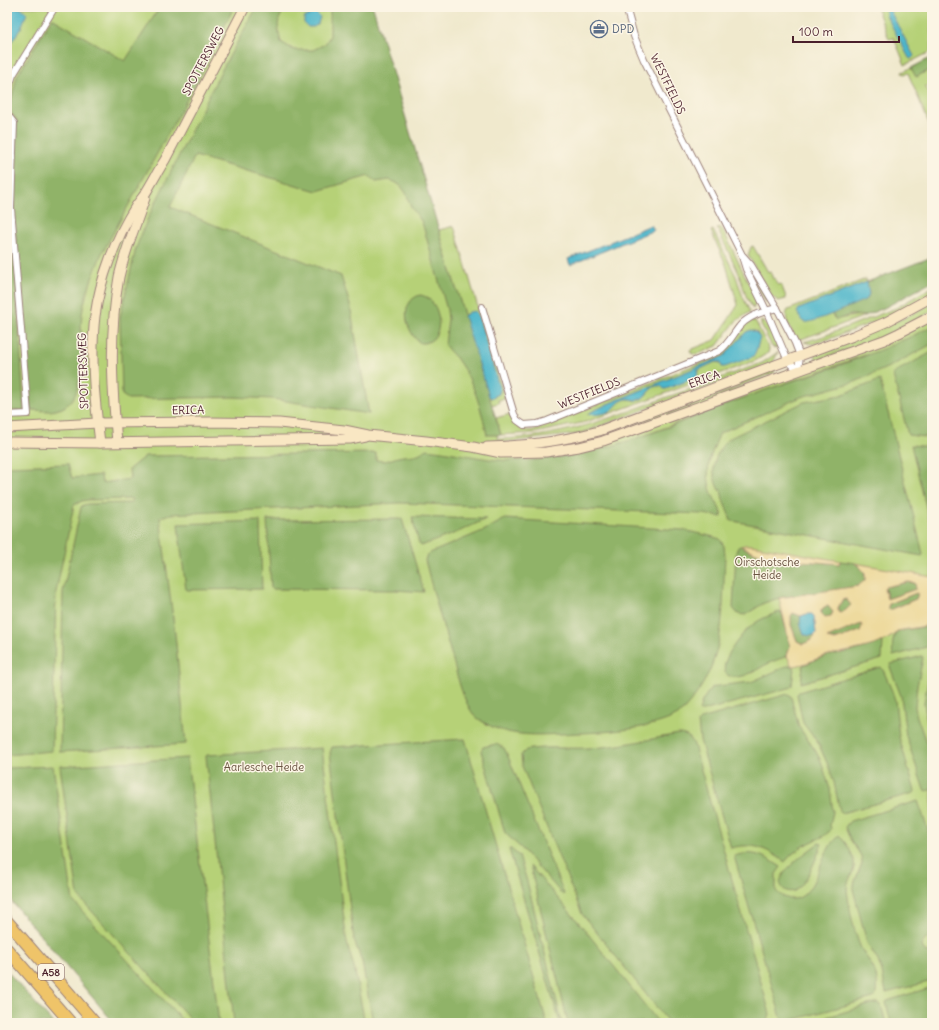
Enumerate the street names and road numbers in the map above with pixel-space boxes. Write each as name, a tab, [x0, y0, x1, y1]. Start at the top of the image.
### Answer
street label: SPOTTERSWEG	[179, 24, 227, 98]
street label: WESTFIELDS	[647, 51, 689, 117]
street label: SPOTTERSWEG	[75, 333, 91, 409]
street label: ERICA	[686, 367, 722, 391]
street label: WESTFIELDS	[556, 374, 622, 412]
street label: ERICA	[172, 403, 204, 417]
road number: A58	[38, 964, 64, 980]

